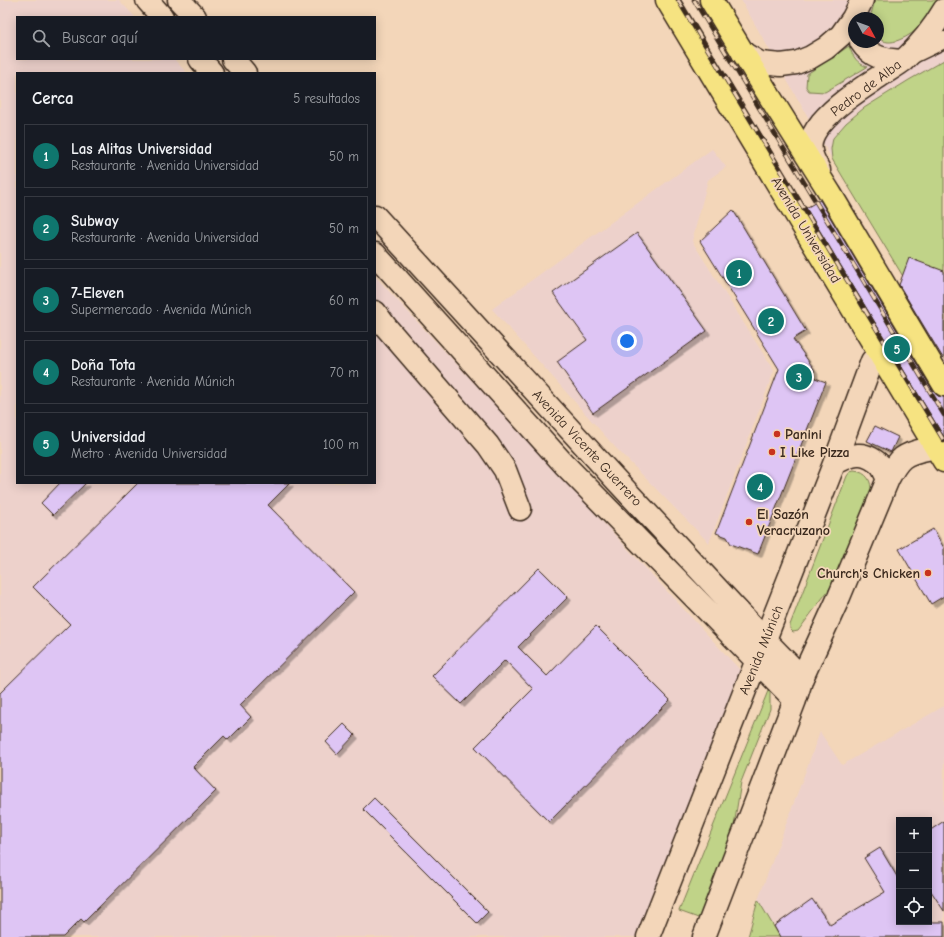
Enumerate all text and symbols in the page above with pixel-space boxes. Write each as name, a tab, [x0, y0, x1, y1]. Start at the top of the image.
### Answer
north arrow	[848, 12, 884, 48]
search box	[16, 16, 376, 60]
icon: search	[30, 27, 52, 49]
text: Buscar aquí	[62, 29, 138, 47]
street label: Pedro de Alba	[827, 56, 905, 120]
text: Cerca	[32, 89, 74, 108]
text: 5 resultados	[293, 91, 360, 106]
text: Las Alitas Universidad	[71, 140, 212, 158]
text: 1	[43, 149, 49, 164]
text: 50 m	[329, 149, 359, 164]
text: Restaurante · Avenida Universidad	[71, 158, 259, 173]
street label: Avenida Universidad	[768, 174, 844, 286]
text: Subway	[71, 212, 119, 230]
text: 2	[43, 221, 49, 236]
text: 50 m	[329, 221, 359, 236]
text: Restaurante · Avenida Universidad	[71, 230, 259, 245]
pin: 1	[726, 258, 752, 288]
text: 7-Eleven	[71, 284, 124, 302]
text: 3	[43, 293, 49, 308]
text: 60 m	[329, 293, 359, 308]
text: Supermercado · Avenida Múnich	[71, 302, 251, 317]
pin: 2	[758, 306, 784, 336]
your location	[617, 331, 637, 351]
pin: 5	[884, 334, 910, 364]
text: Doña Tota	[71, 356, 136, 374]
pin: 3	[786, 362, 812, 392]
text: 4	[43, 365, 49, 380]
text: 70 m	[330, 365, 359, 380]
text: Restaurante · Avenida Múnich	[71, 374, 235, 389]
street label: Avenida Vicente Guerrero	[529, 386, 645, 510]
place label: Panini	[785, 426, 822, 443]
text: Universidad	[71, 428, 146, 446]
marker: Panini	[772, 429, 782, 439]
text: 5	[43, 437, 49, 452]
text: 100 m	[323, 437, 359, 452]
place label: I Like Pizza	[780, 444, 850, 461]
text: Metro · Avenida Universidad	[71, 446, 227, 461]
marker: I Like Pizza	[767, 447, 777, 457]
pin: 4	[747, 472, 773, 502]
place label: El Sazón Veracruzano	[757, 506, 830, 539]
marker: El Sazón Veracruzano	[744, 517, 754, 527]
place label: Church's Chicken	[817, 565, 920, 582]
marker: Church's Chicken	[923, 568, 933, 578]
street label: Avenida Múnich	[735, 603, 787, 697]
map controls	[896, 817, 932, 925]
button: +	[896, 817, 932, 853]
button: −	[896, 853, 932, 889]
button: locate	[896, 889, 932, 925]

